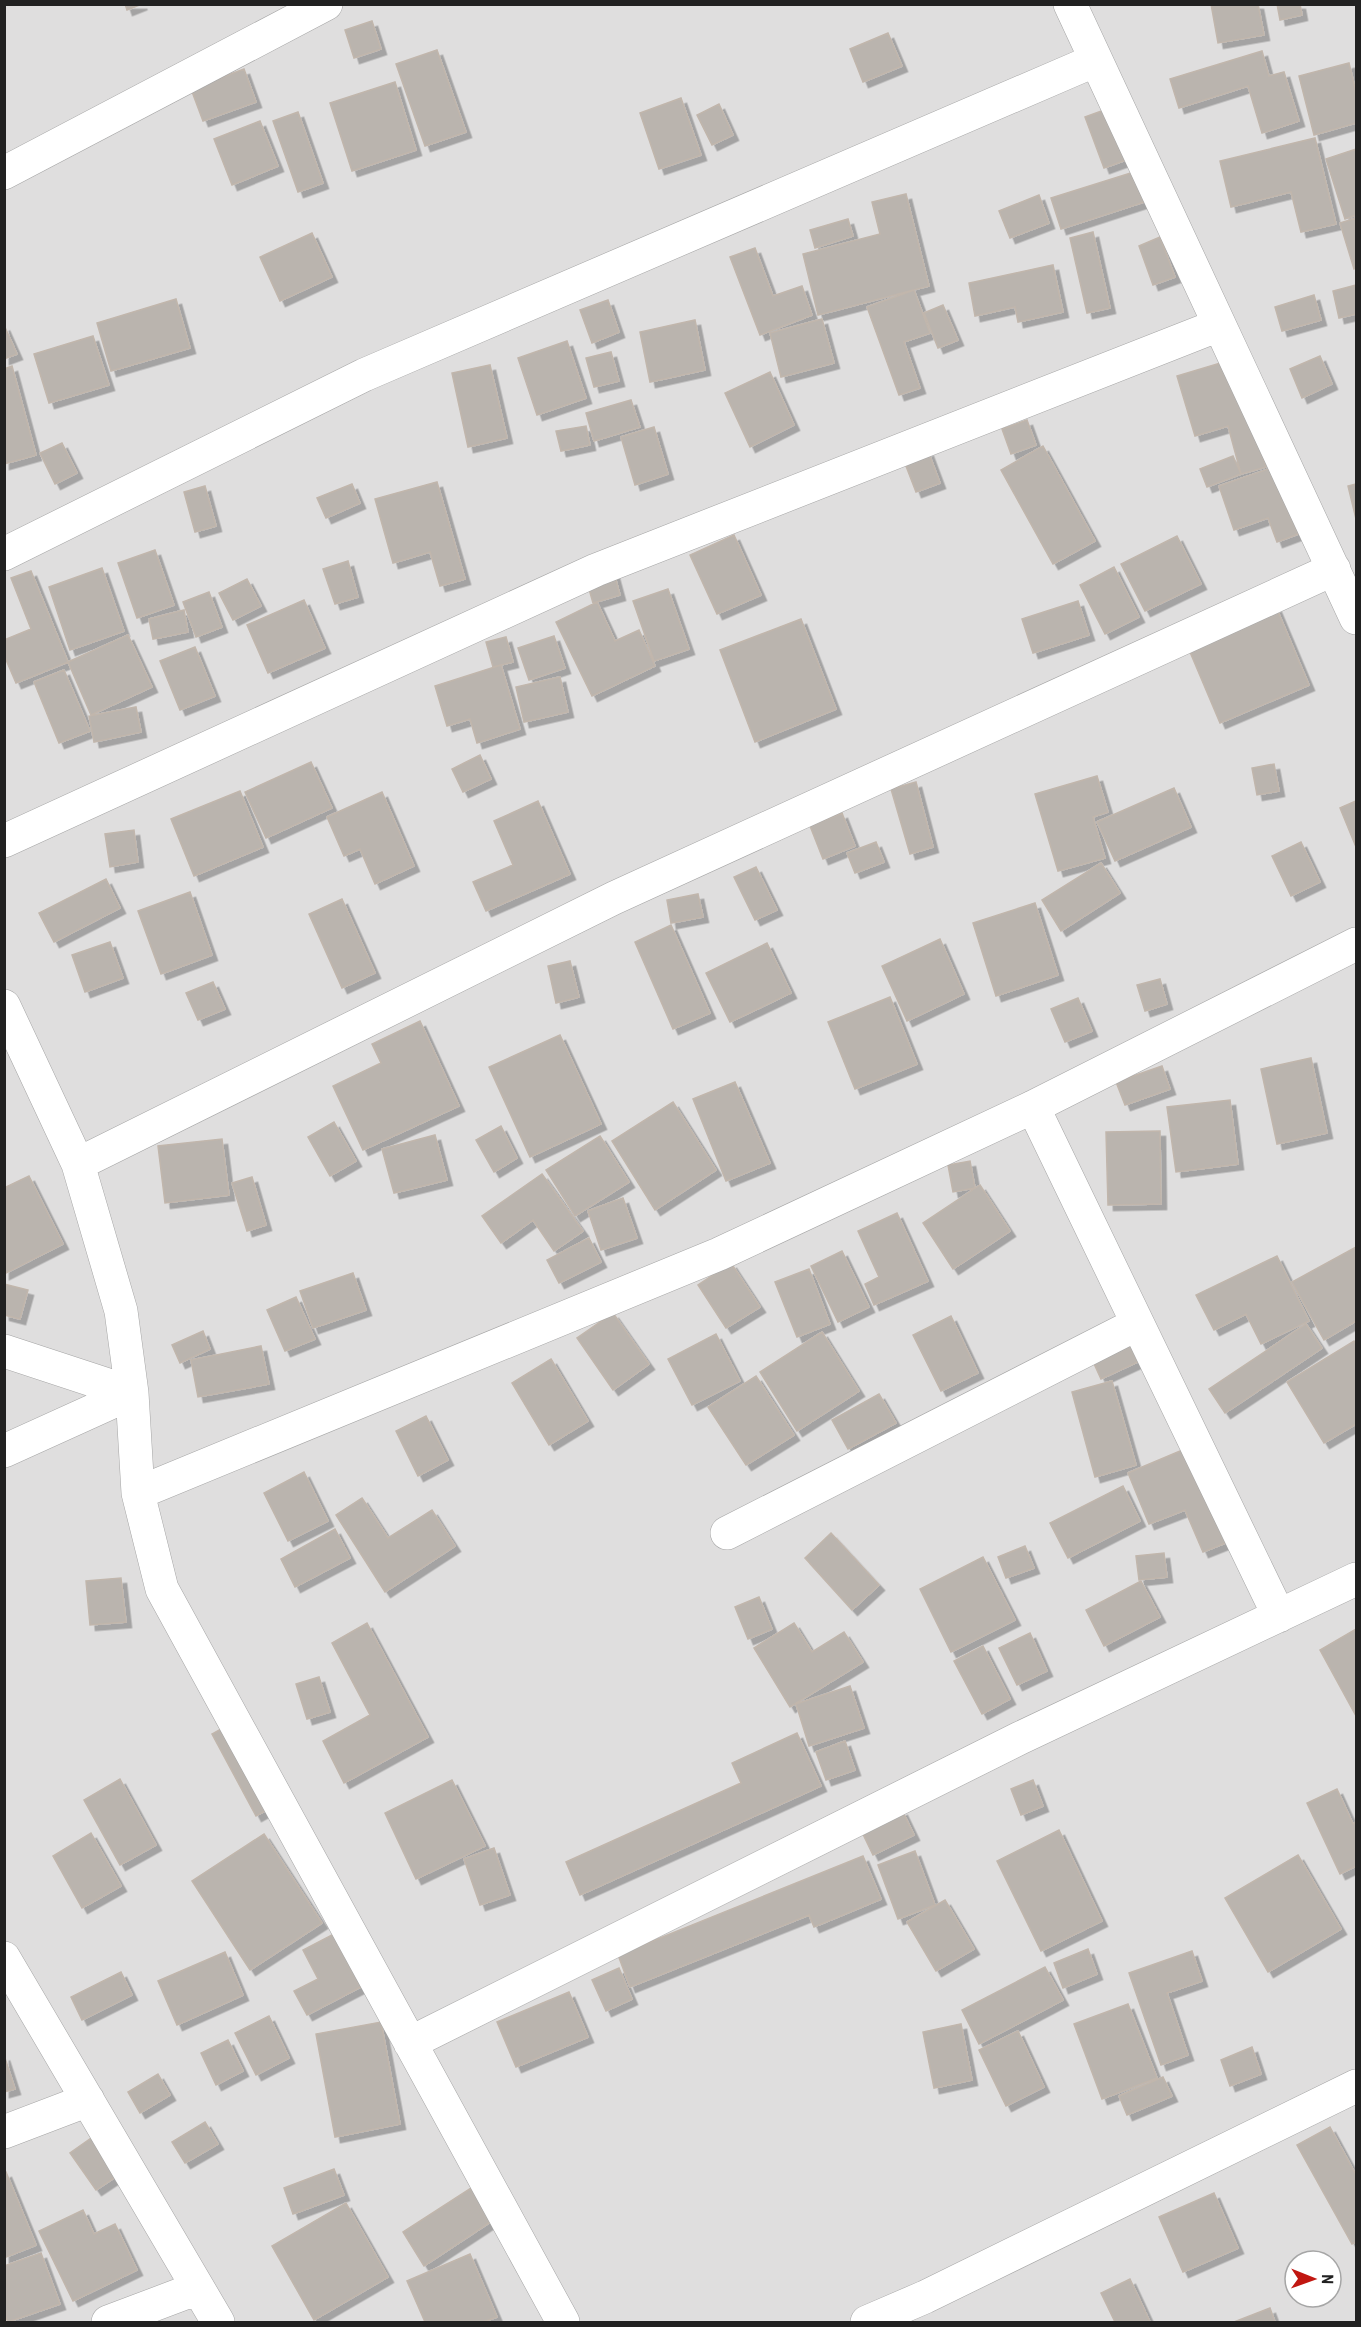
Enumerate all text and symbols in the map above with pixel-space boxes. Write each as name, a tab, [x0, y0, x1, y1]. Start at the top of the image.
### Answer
north arrow	[1283, 2249, 1343, 2309]
text: N	[1318, 2274, 1337, 2284]

